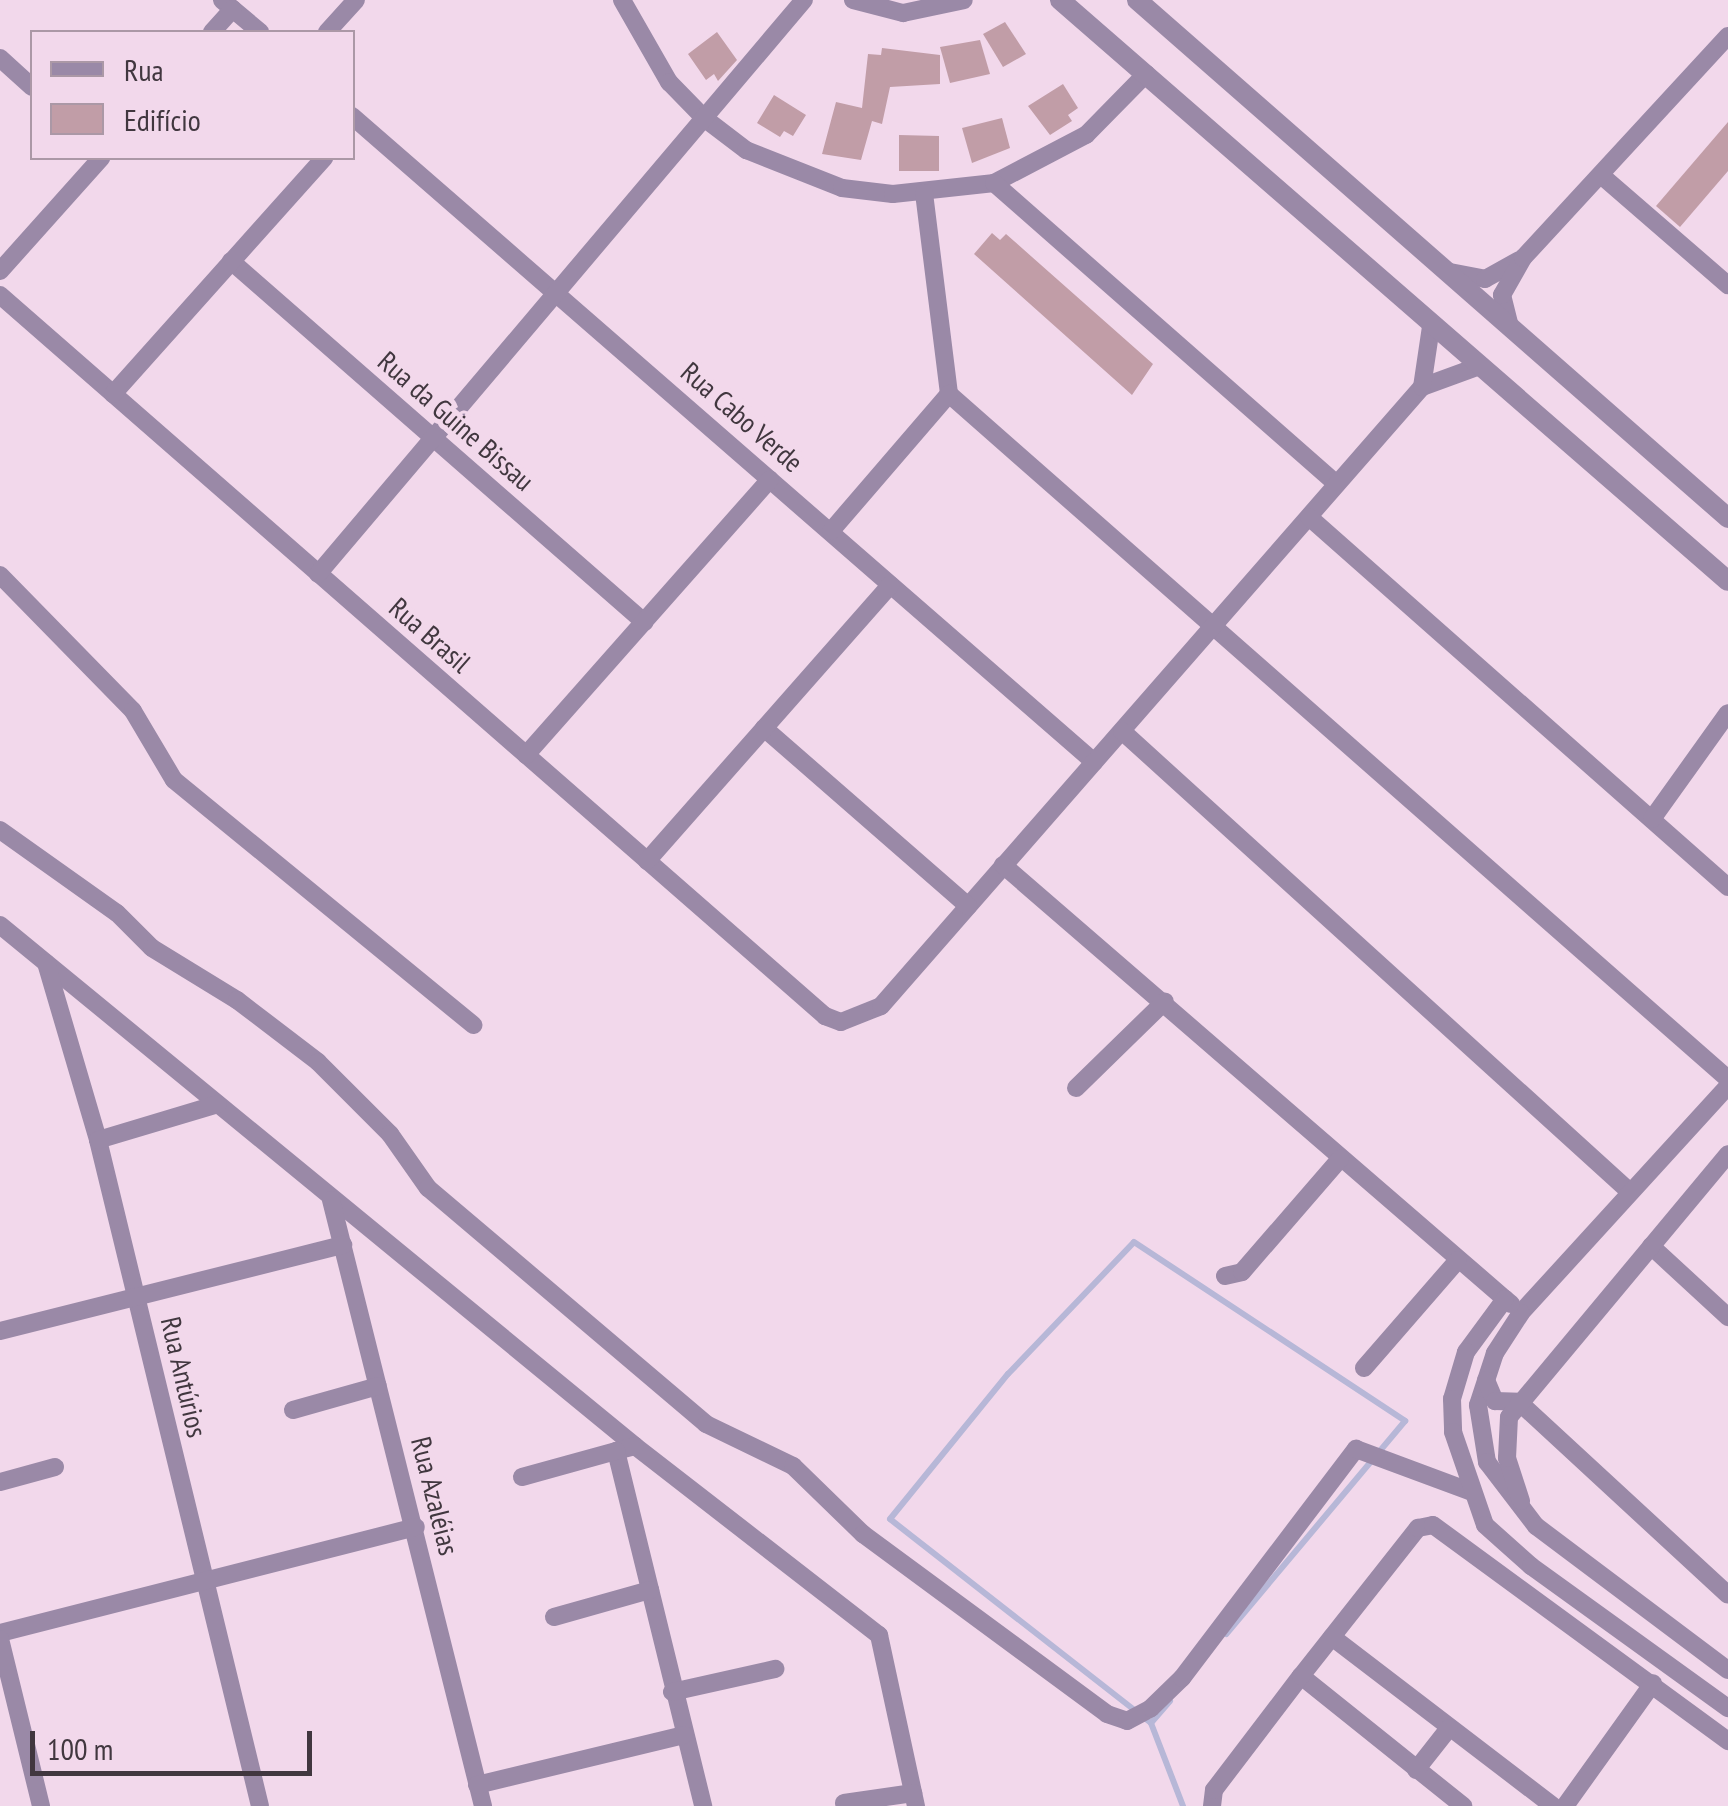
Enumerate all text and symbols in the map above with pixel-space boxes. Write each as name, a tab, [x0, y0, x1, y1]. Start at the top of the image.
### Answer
legend	[30, 30, 355, 160]
text: Rua	[124, 50, 163, 89]
text: Edifício	[124, 100, 201, 139]
street label: Rua da Guine Bissau	[371, 344, 541, 498]
street label: Rua Cabo Verde	[674, 355, 810, 479]
street label: Rua Brasil	[382, 591, 478, 679]
street label: Rua Antúrios	[154, 1313, 214, 1441]
street label: Rua Azaléias	[404, 1433, 466, 1559]
scale bar	[35, 1711, 318, 1773]
text: 100 m	[47, 1729, 113, 1768]

